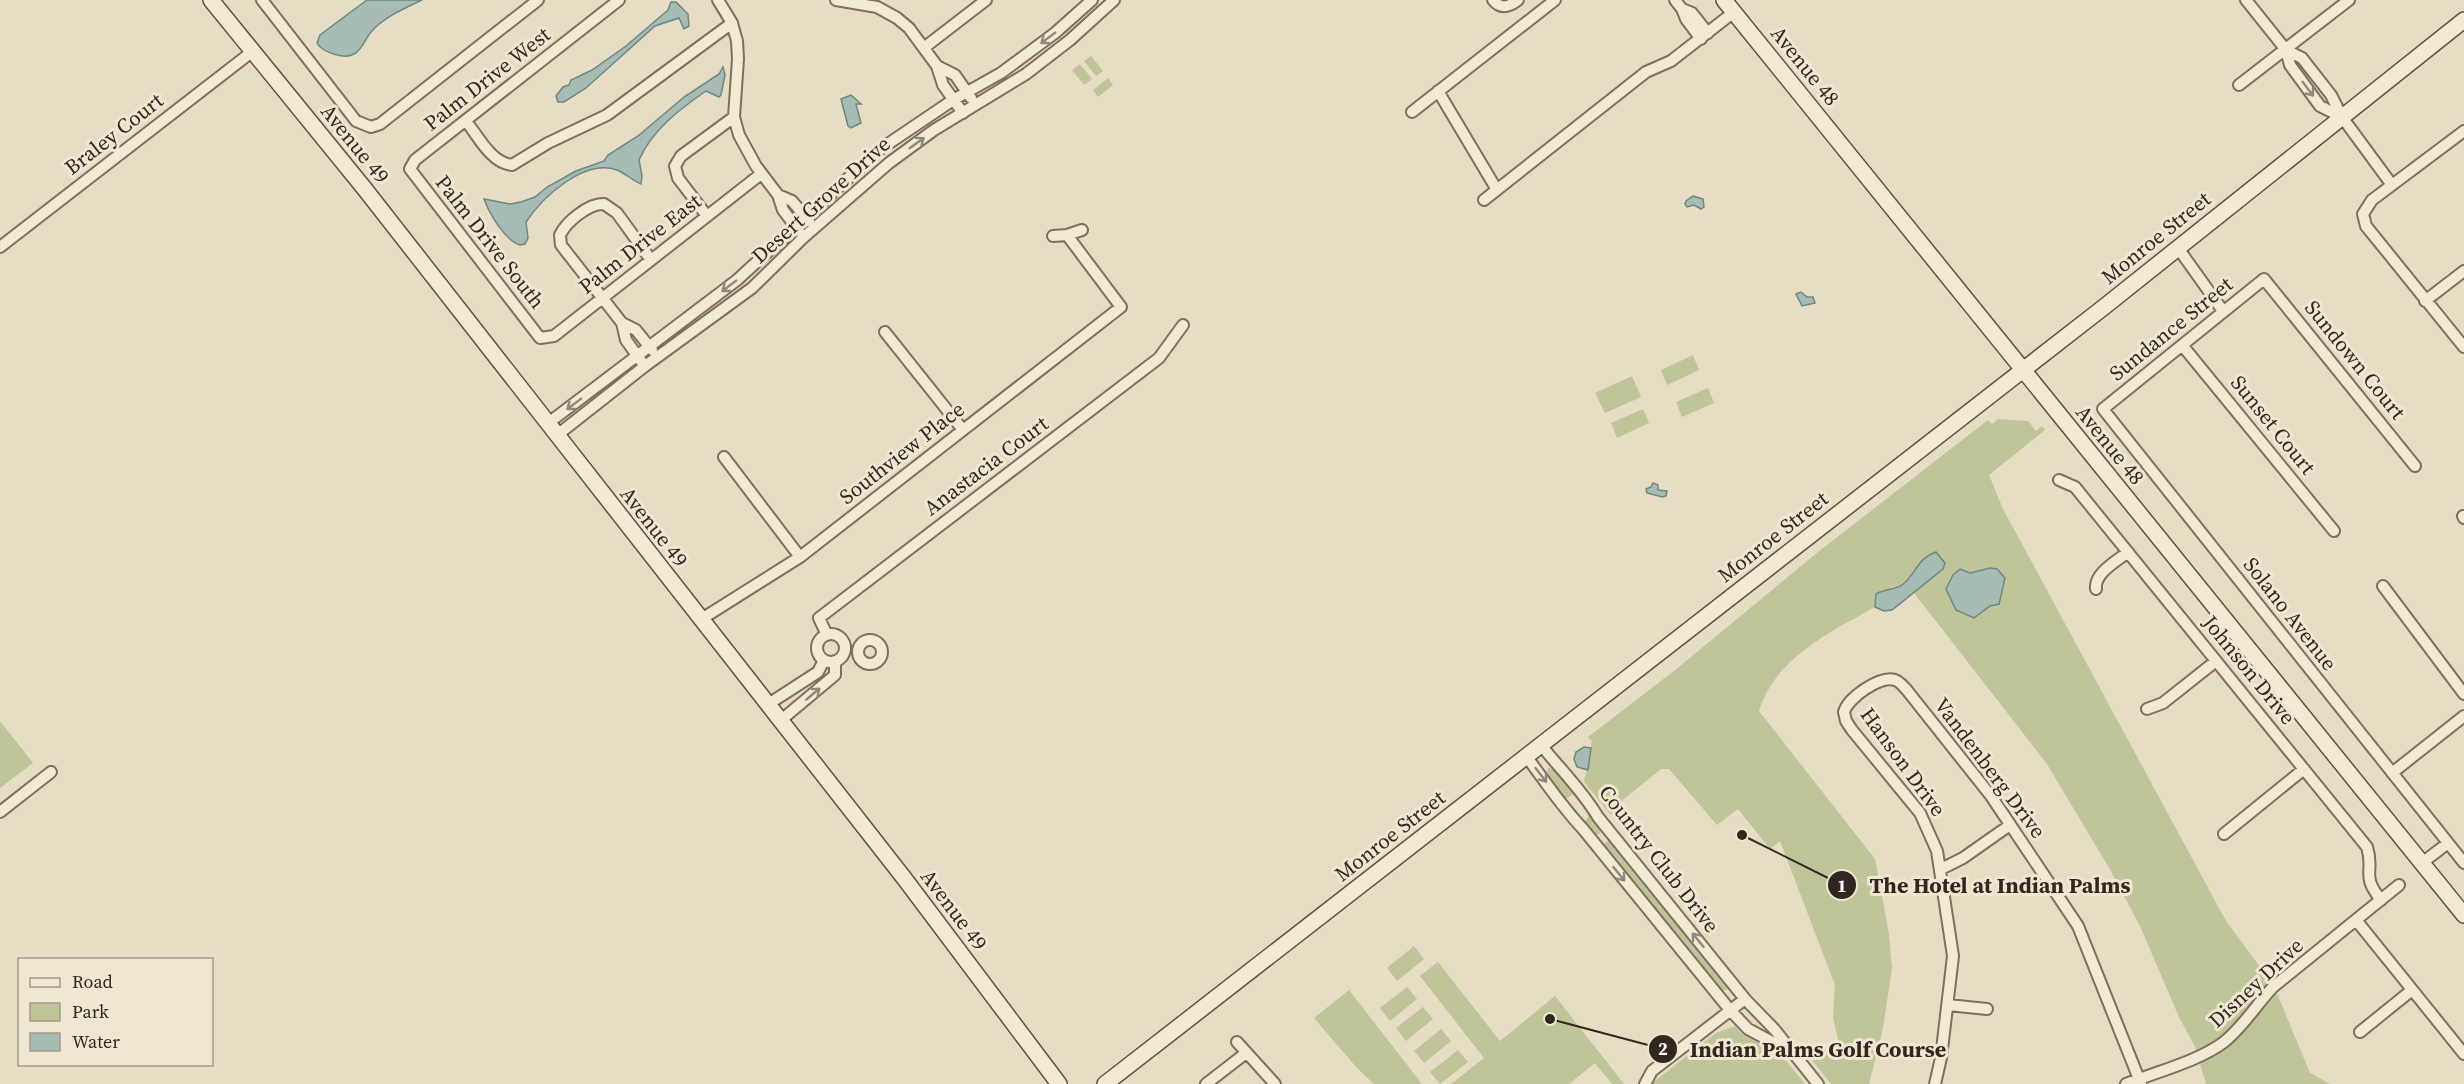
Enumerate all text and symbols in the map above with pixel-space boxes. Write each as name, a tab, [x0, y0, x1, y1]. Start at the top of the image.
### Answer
street label: Palm Drive West	[417, 20, 556, 137]
street label: Avenue 48	[1764, 20, 1847, 112]
one-way arrow	[1040, 32, 1056, 44]
one-way arrow	[2301, 81, 2314, 97]
street label: Braley Court	[58, 86, 169, 181]
street label: Avenue 49	[314, 98, 397, 190]
street label: Desert Grove Drive	[745, 130, 896, 270]
one-way arrow	[908, 136, 924, 149]
street label: Palm Drive South	[429, 169, 552, 315]
street label: Monroe Street	[2095, 184, 2217, 291]
street label: Palm Drive East	[572, 187, 707, 301]
street label: Sundance Street	[2103, 270, 2238, 387]
one-way arrow	[721, 279, 737, 292]
street label: Sundown Court	[2298, 294, 2413, 425]
street label: Sunset Court	[2224, 369, 2323, 481]
street label: Southview Place	[833, 395, 970, 511]
one-way arrow	[566, 397, 582, 410]
street label: Avenue 48	[2069, 399, 2152, 491]
street label: Anastacia Court	[917, 409, 1054, 522]
street label: Avenue 49	[614, 480, 695, 573]
street label: Monroe Street	[1711, 484, 1834, 589]
street label: Solano Avenue	[2237, 551, 2344, 677]
street label: Johnson Drive	[2196, 608, 2303, 730]
one-way arrow	[804, 687, 820, 700]
street label: Vandenberg Drive	[1928, 691, 2053, 844]
street label: Hanson Drive	[1854, 701, 1953, 822]
one-way arrow	[1534, 766, 1547, 782]
street label: Country Club Drive	[1593, 779, 1726, 939]
street label: Monroe Street	[1328, 783, 1451, 888]
street label: Avenue 49	[914, 863, 995, 956]
callout: The Hotel at Indian Palms	[1827, 865, 2143, 905]
one-way arrow	[1613, 866, 1626, 882]
text: The Hotel at Indian Palms	[1869, 870, 2131, 900]
text: 1	[1837, 873, 1847, 898]
street label: Disney Drive	[2202, 931, 2309, 1034]
one-way arrow	[1691, 932, 1704, 948]
legend	[18, 958, 213, 1066]
text: Road	[72, 969, 113, 994]
text: Park	[72, 999, 109, 1024]
text: Water	[72, 1029, 120, 1054]
callout: Indian Palms Golf Course	[1648, 1029, 1958, 1069]
text: Indian Palms Golf Course	[1690, 1034, 1946, 1064]
text: 2	[1658, 1036, 1668, 1061]

